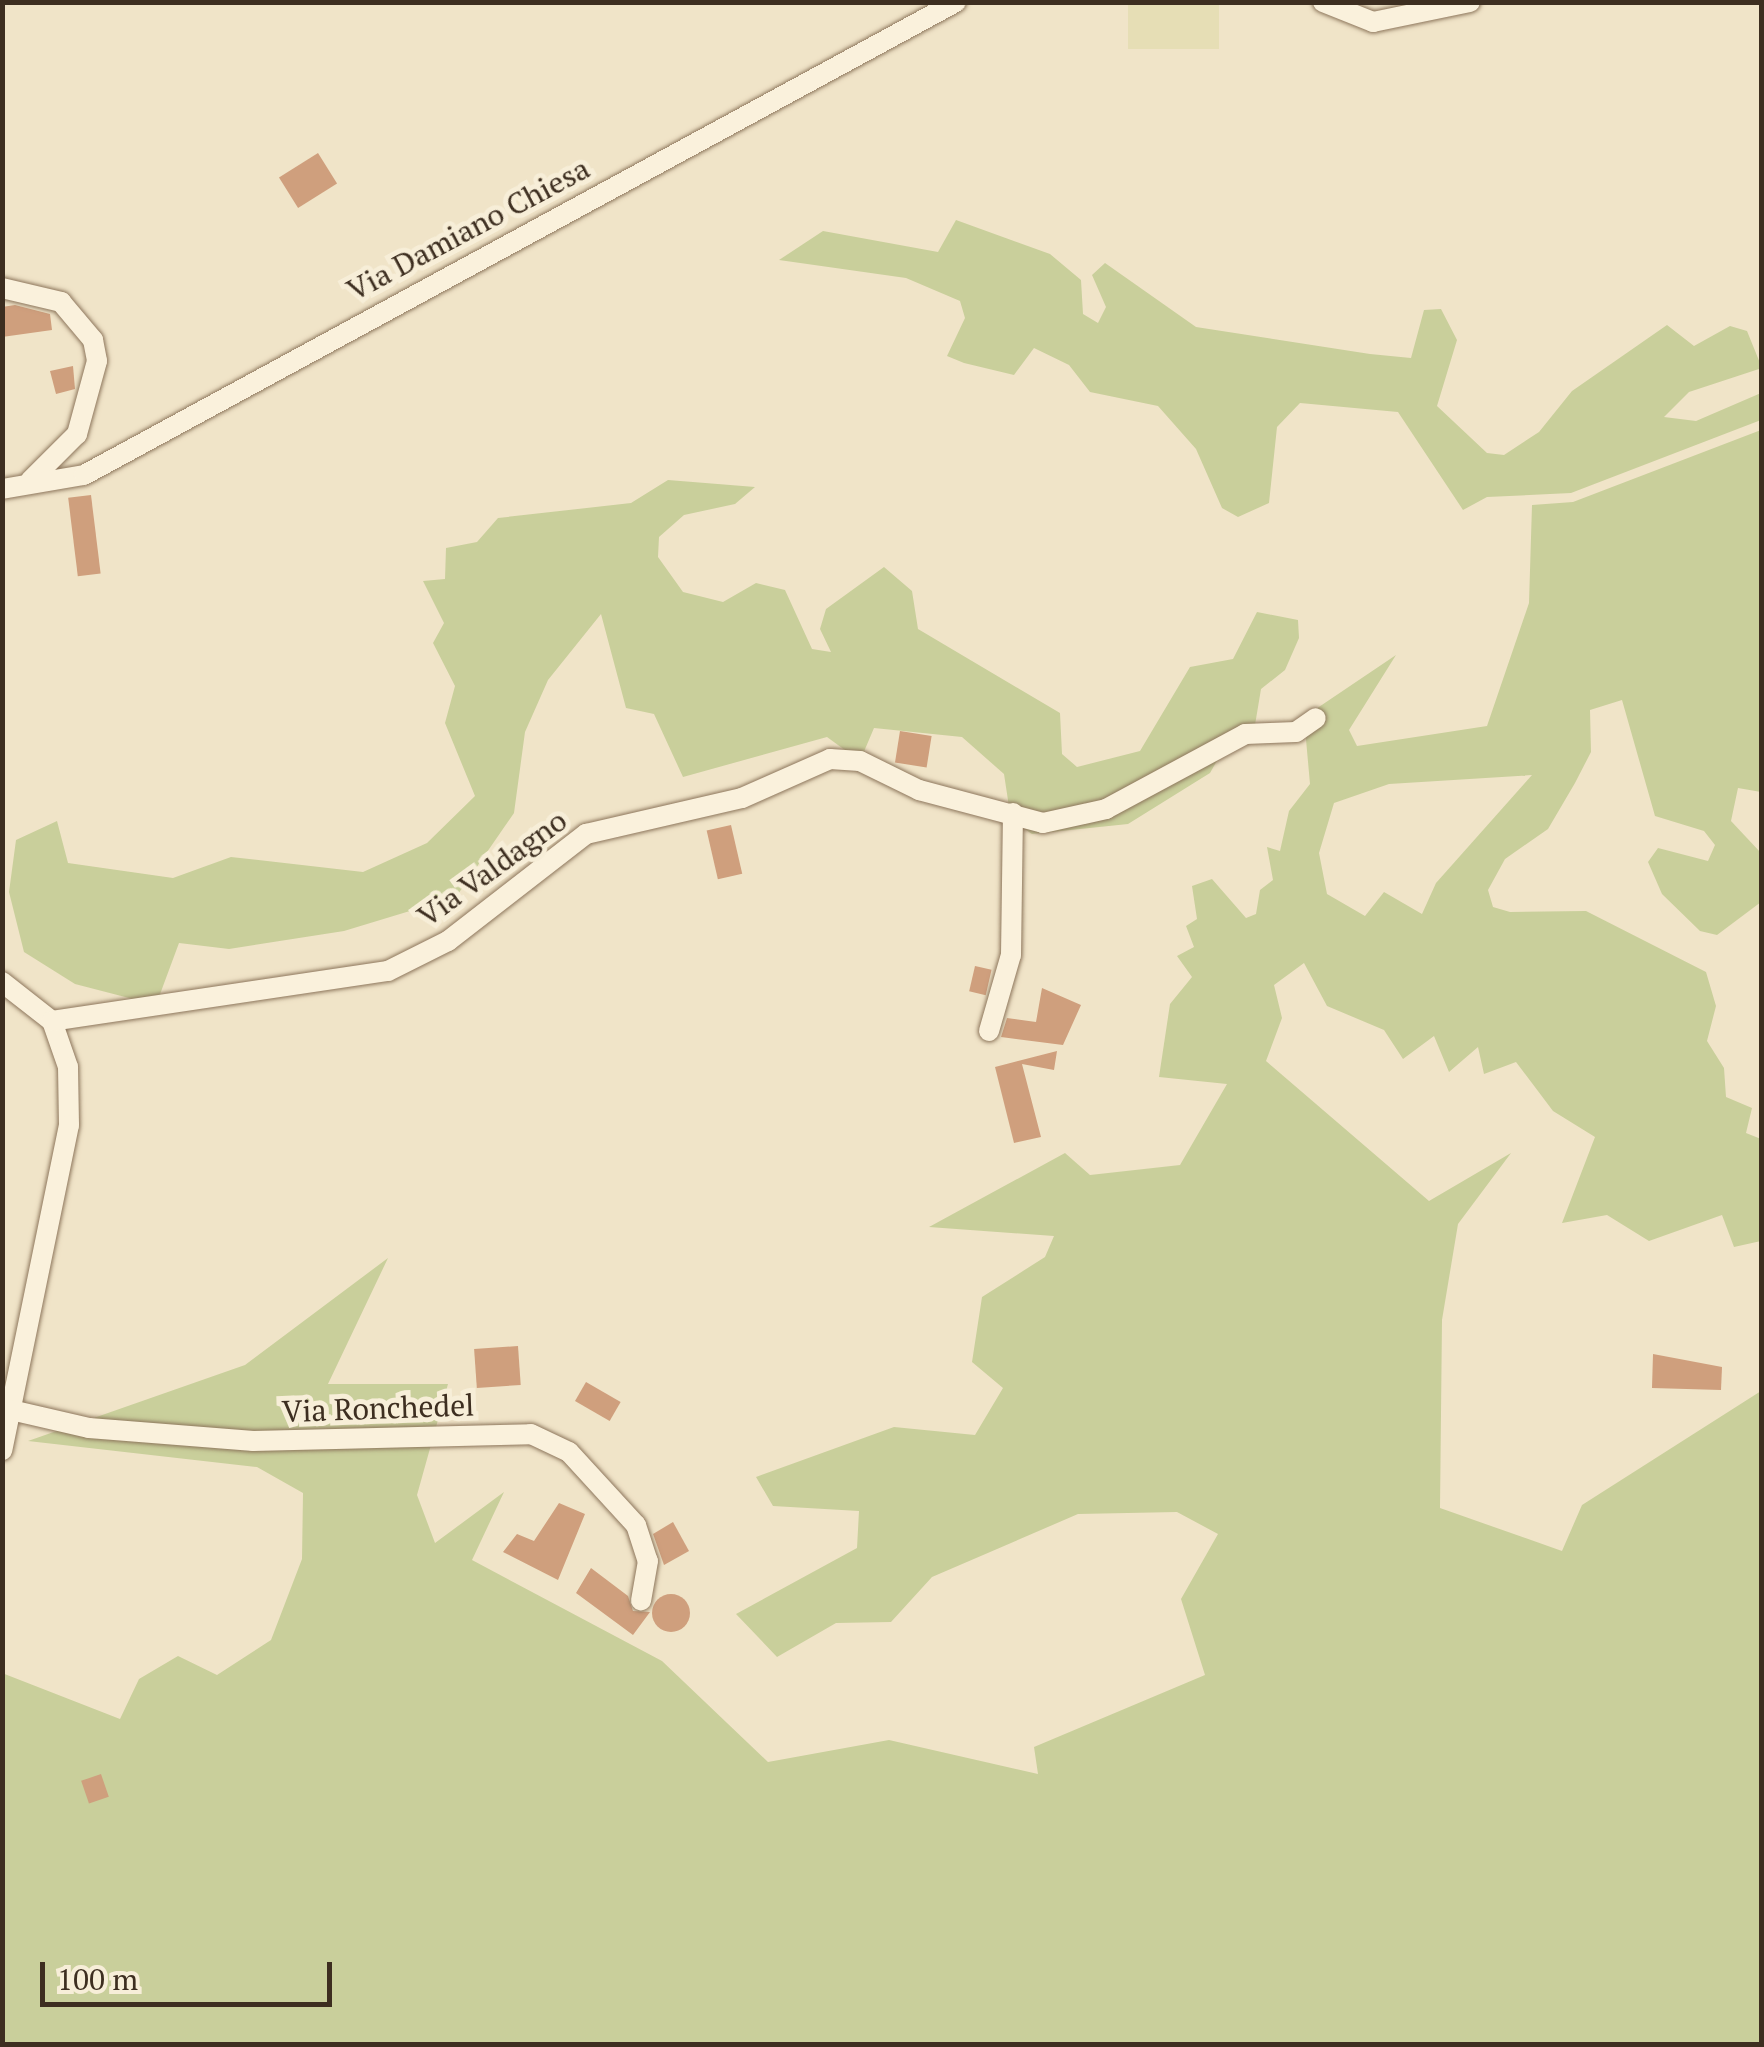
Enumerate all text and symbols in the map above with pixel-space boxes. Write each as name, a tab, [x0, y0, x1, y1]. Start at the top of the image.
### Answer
street label: Via Damiano Chiesa	[341, 150, 595, 308]
street label: Via Valdagno	[410, 802, 574, 934]
street label: Via Ronchedel	[281, 1387, 475, 1429]
scale bar	[45, 1942, 338, 2004]
text: 100 m	[57, 1959, 138, 1999]

